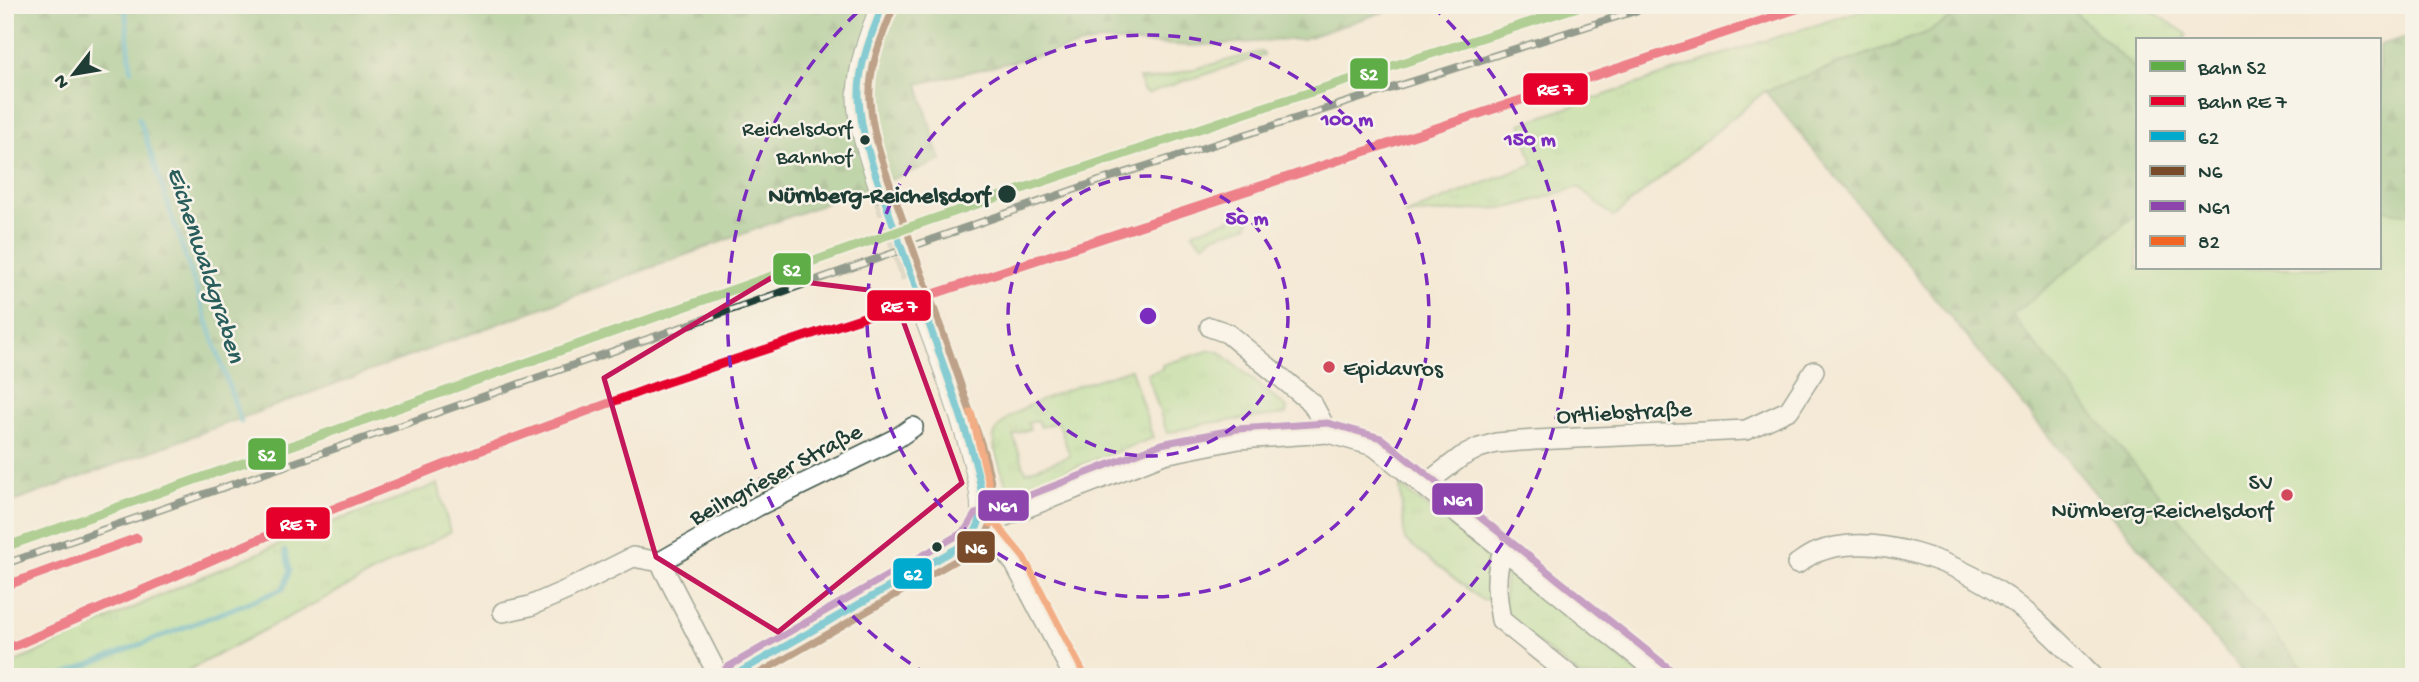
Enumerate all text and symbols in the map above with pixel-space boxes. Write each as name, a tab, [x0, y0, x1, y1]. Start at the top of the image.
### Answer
north arrow	[38, 38, 108, 108]
legend	[2136, 38, 2380, 270]
line badge: S2	[1349, 57, 1389, 90]
text: Bahn S2	[2197, 58, 2267, 83]
text: S2	[1360, 65, 1379, 88]
text: N	[49, 70, 75, 92]
line badge: RE 7	[1522, 72, 1589, 106]
text: RE 7	[1536, 80, 1574, 103]
text: Bahn RE 7	[2197, 92, 2288, 117]
text: 100 m	[1320, 109, 1373, 134]
place label: Reichelsdorf Bahnhof	[742, 118, 854, 172]
text: 62	[2198, 128, 2219, 153]
text: 150 m	[1503, 129, 1556, 154]
marker: Reichelsdorf Bahnhof	[858, 133, 872, 147]
text: N6	[2198, 162, 2223, 187]
water label: Eichenwaldgraben	[157, 164, 250, 368]
place label: Nürnberg-Reichelsdorf	[768, 183, 993, 212]
marker: Nürnberg-Reichelsdorf	[996, 183, 1018, 205]
text: N61	[2198, 198, 2231, 223]
text: 50 m	[1226, 208, 1269, 233]
text: 82	[2198, 232, 2220, 257]
line badge: S2	[772, 252, 812, 286]
text: S2	[783, 261, 802, 284]
line badge: RE 7	[866, 289, 932, 322]
text: RE 7	[880, 297, 918, 320]
centre of rings	[1136, 304, 1160, 328]
place label: Epidavros	[1343, 356, 1444, 385]
marker: Epidavros	[1321, 359, 1337, 375]
street label: Ortliebstraße	[1556, 396, 1693, 433]
street label: Beilngrieser Straße	[684, 418, 868, 534]
line badge: S2	[247, 437, 287, 471]
text: S2	[258, 446, 277, 469]
place label: SV Nürnberg-Reichelsdorf	[2051, 470, 2275, 527]
line badge: N61	[1431, 482, 1484, 516]
marker: SV Nürnberg-Reichelsdorf	[2279, 487, 2295, 503]
line badge: N61	[977, 489, 1030, 522]
text: N61	[1443, 491, 1473, 514]
text: N61	[988, 497, 1018, 520]
line badge: RE 7	[265, 506, 331, 540]
text: RE 7	[279, 515, 317, 538]
line badge: N6	[956, 530, 996, 564]
text: N6	[965, 539, 987, 562]
unlabelled marker	[930, 540, 944, 554]
line badge: 62	[892, 557, 933, 590]
text: 62	[904, 565, 923, 588]

